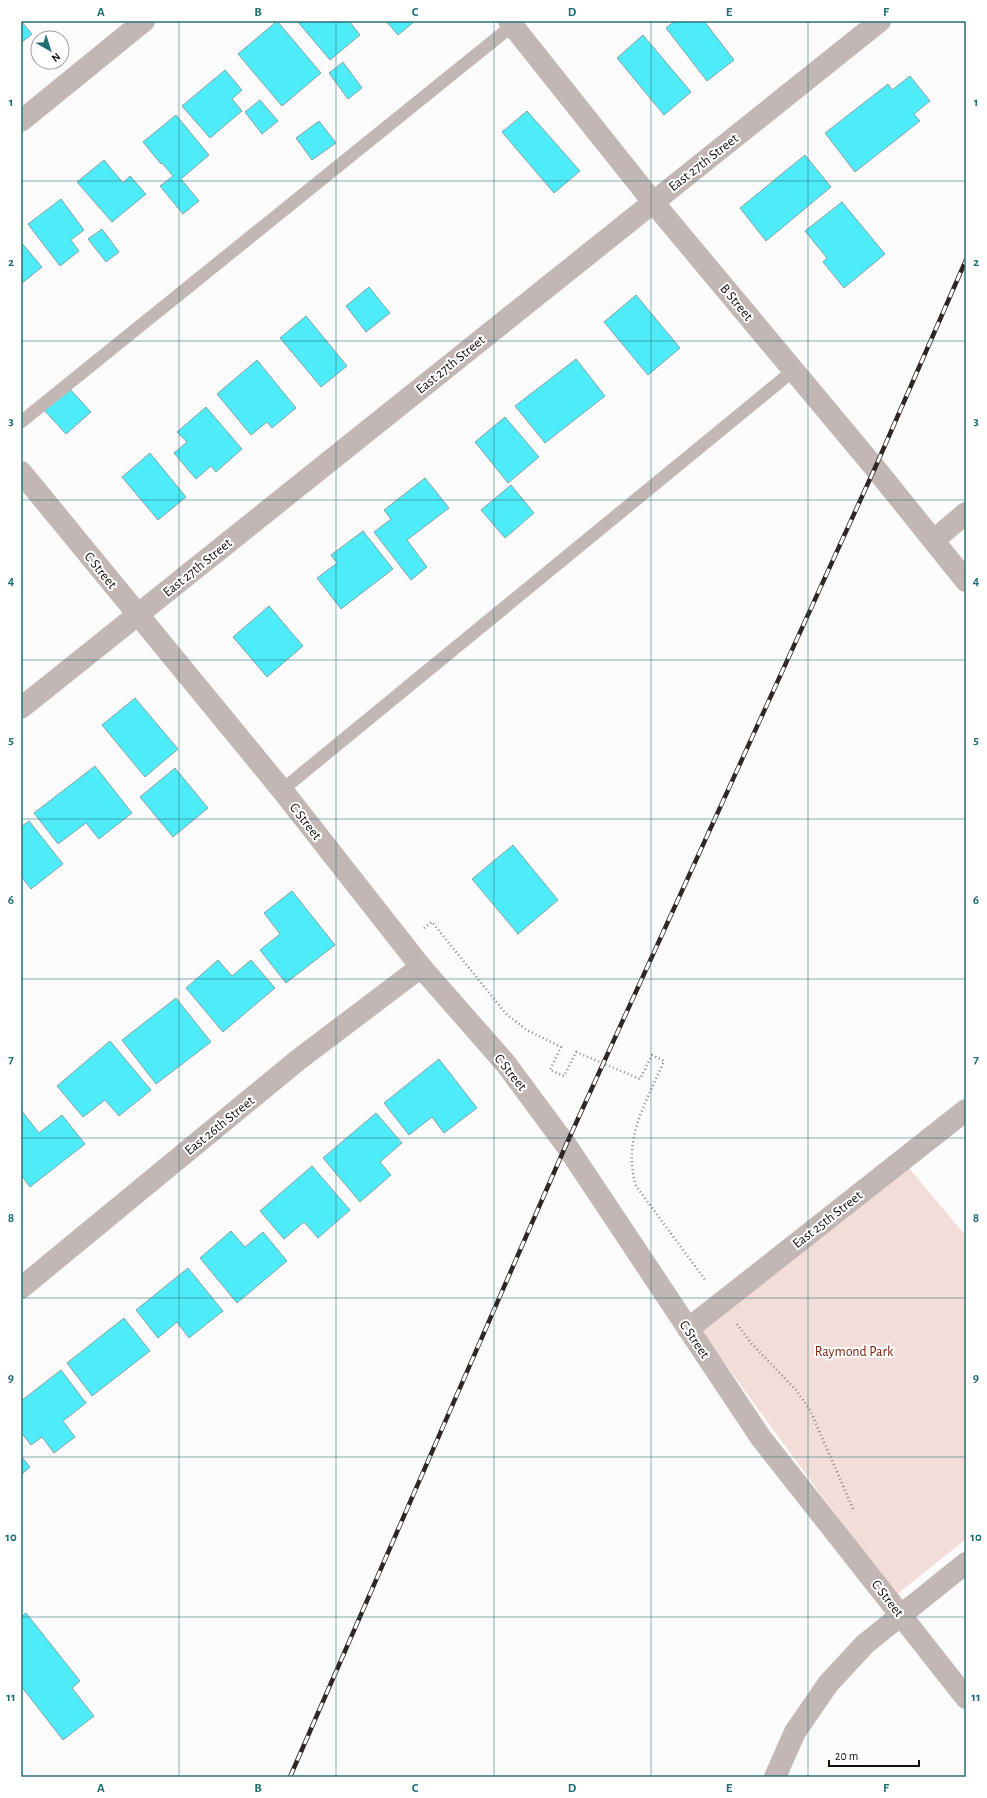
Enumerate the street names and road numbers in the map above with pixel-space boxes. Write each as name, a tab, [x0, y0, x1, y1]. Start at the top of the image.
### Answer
street label: East 27th Street	[666, 131, 741, 194]
street label: B Street	[717, 282, 756, 324]
street label: East 27th Street	[414, 333, 488, 397]
street label: East 27th Street	[161, 536, 235, 600]
street label: C Street	[81, 550, 119, 592]
street label: C Street	[287, 801, 324, 843]
street label: C Street	[491, 1052, 529, 1094]
street label: East 26th Street	[182, 1093, 257, 1158]
street label: East 25th Street	[790, 1188, 865, 1251]
street label: C Street	[676, 1318, 712, 1362]
street label: C Street	[869, 1578, 906, 1620]

